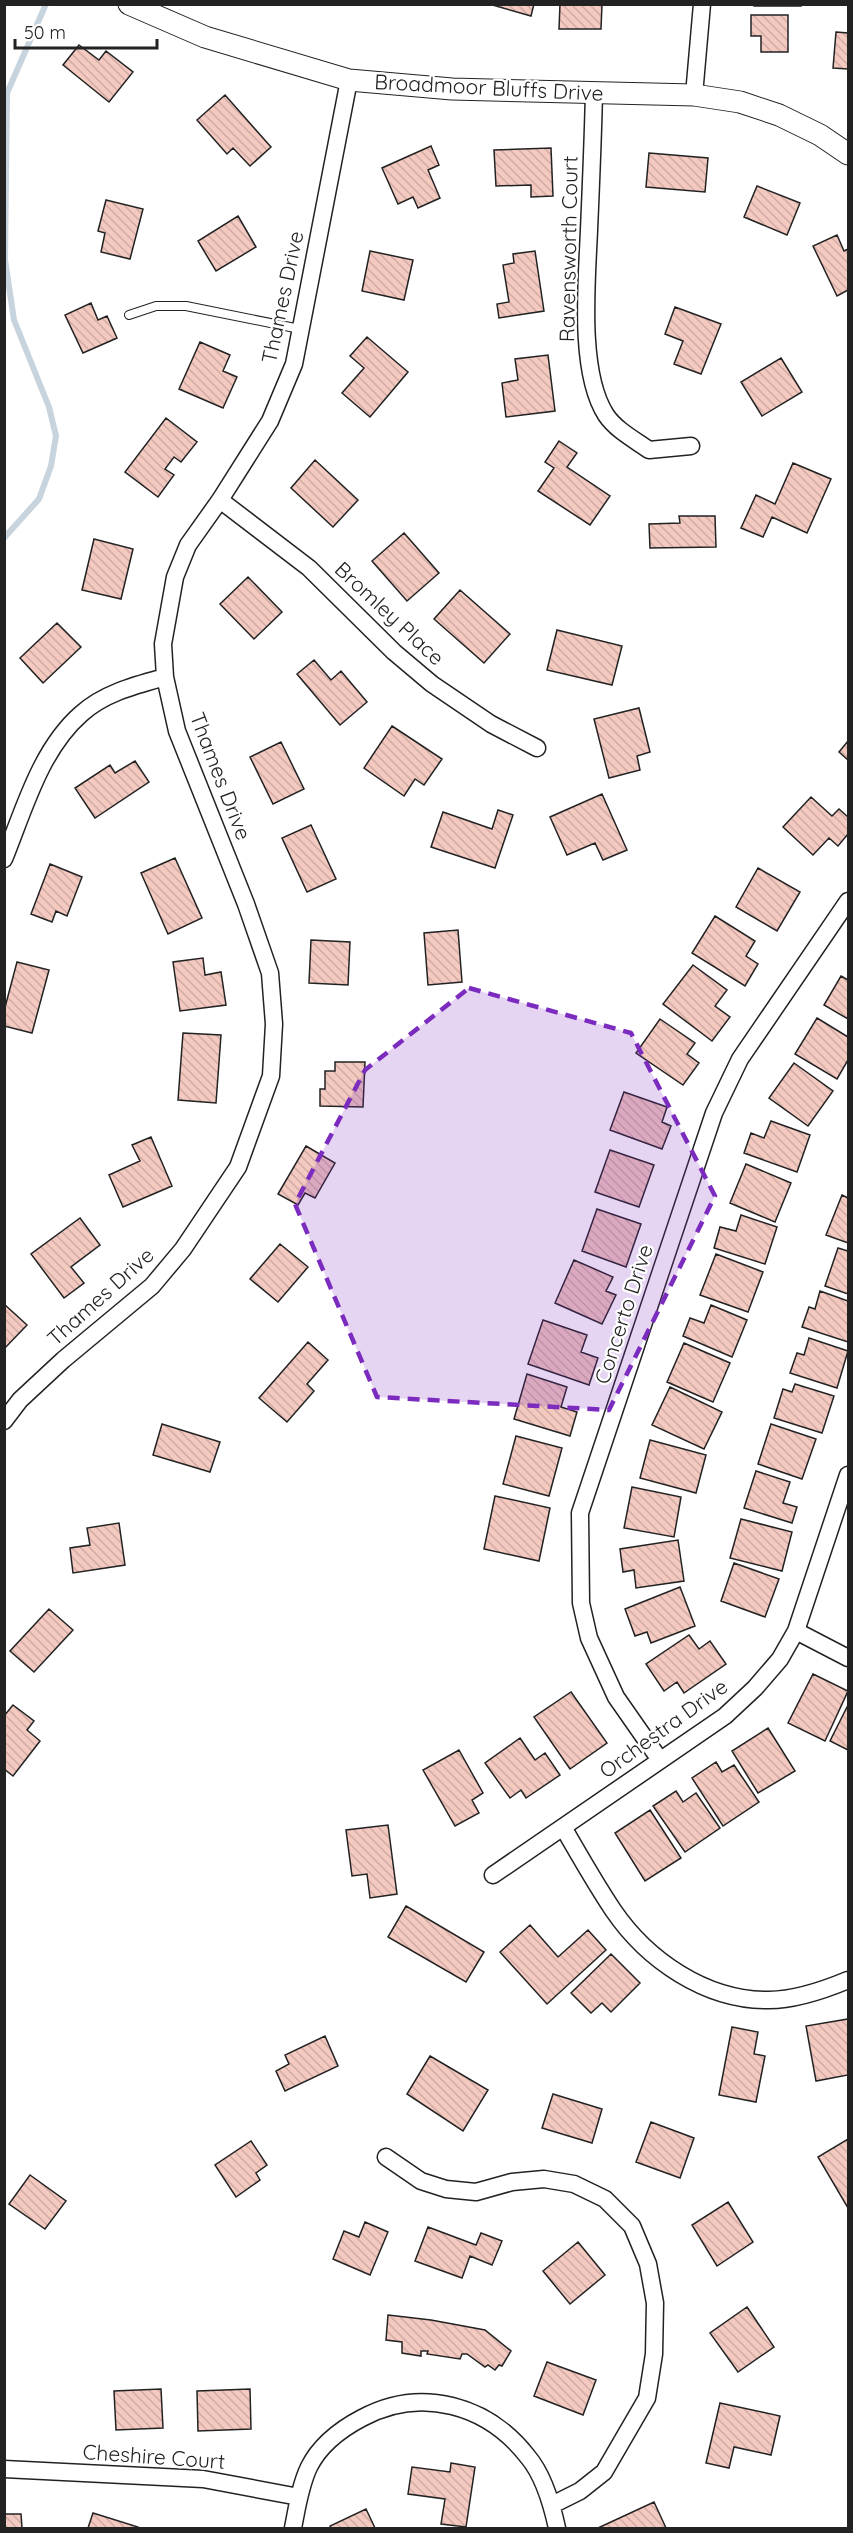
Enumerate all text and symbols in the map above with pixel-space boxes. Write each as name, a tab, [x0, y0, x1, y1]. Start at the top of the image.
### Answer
scale bar	[15, 12, 158, 50]
text: 50 m	[24, 21, 66, 44]
street label: Broadmoor Bluffs Drive	[374, 68, 604, 106]
street label: Ravensworth Court	[553, 156, 583, 342]
street label: Thames Drive	[255, 229, 309, 365]
street label: Bromley Place	[330, 556, 450, 670]
street label: Thames Drive	[185, 709, 257, 843]
street label: Thames Drive	[41, 1241, 159, 1351]
street label: Concerto Drive	[588, 1241, 658, 1387]
street label: Orchestra Drive	[594, 1673, 732, 1783]
street label: Cheshire Court	[82, 2438, 226, 2474]

